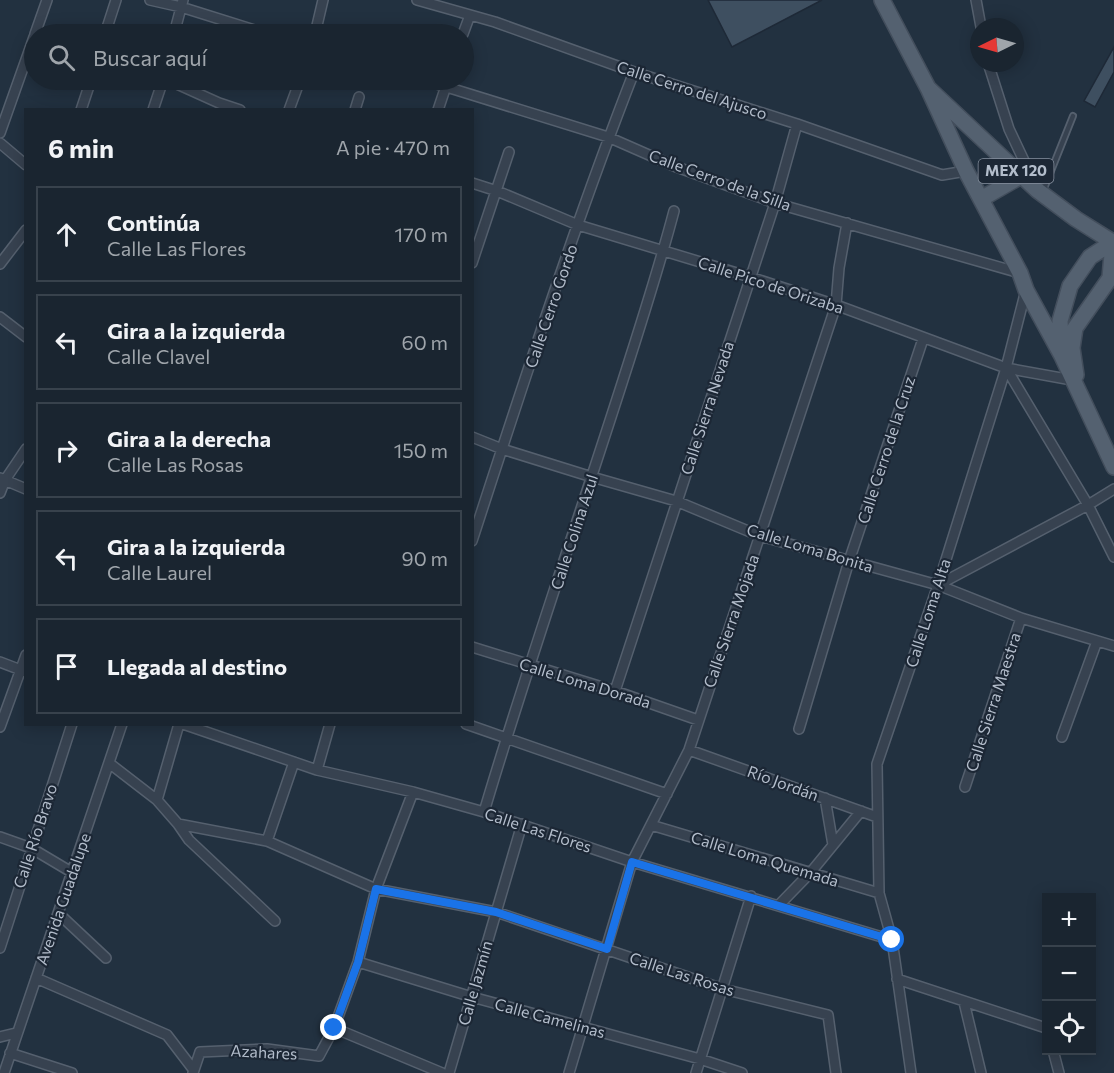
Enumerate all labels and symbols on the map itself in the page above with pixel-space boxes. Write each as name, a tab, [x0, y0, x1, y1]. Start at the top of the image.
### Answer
north arrow	[970, 18, 1024, 72]
street label: Calle Cerro del Ajusco	[615, 56, 770, 123]
street label: Calle Cerro de la Silla	[647, 145, 794, 214]
road number: MEX 120	[978, 159, 1054, 183]
street label: Calle Cerro Gordo	[520, 241, 581, 370]
street label: Calle Pico de Orizaba	[696, 252, 846, 317]
street label: Calle Sierra Nevada	[676, 339, 737, 477]
street label: Calle Cerro de la Cruz	[853, 374, 918, 526]
street label: Calle Colina Azul	[546, 472, 601, 592]
street label: Calle Loma Bonita	[745, 519, 876, 576]
street label: Calle Sierra Mojada	[699, 552, 762, 690]
street label: Calle Loma Alta	[901, 556, 954, 670]
street label: Calle Sierra Maestra	[961, 630, 1024, 774]
street label: Calle Loma Dorada	[517, 653, 653, 712]
street label: Río Jordán	[745, 761, 821, 804]
street label: Calle Río Bravo	[9, 781, 60, 890]
street label: Calle Las Flores	[482, 803, 594, 856]
street label: Calle Loma Quemada	[689, 827, 841, 890]
street label: Avenida Guadalupe	[31, 830, 94, 967]
route start	[878, 926, 904, 952]
street label: Calle Jazmín	[453, 938, 496, 1027]
street label: Calle Las Rosas	[627, 948, 737, 999]
street label: Calle Camelinas	[493, 994, 607, 1041]
route end	[320, 1014, 346, 1040]
street label: Azahares	[230, 1040, 298, 1063]

